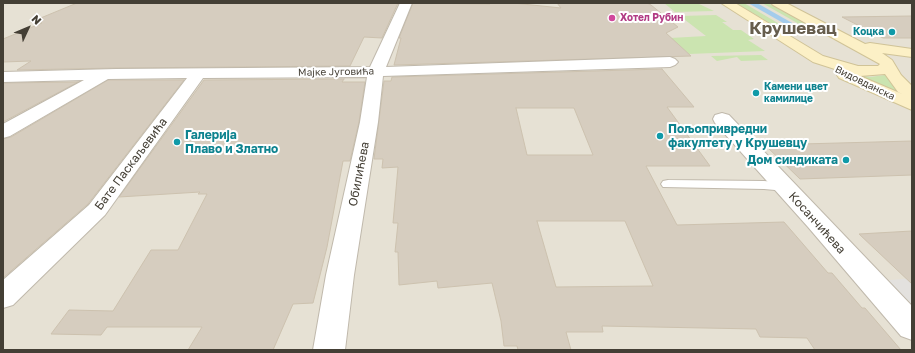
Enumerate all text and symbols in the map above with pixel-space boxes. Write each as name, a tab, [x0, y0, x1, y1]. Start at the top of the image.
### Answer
north arrow	[8, 8, 48, 48]
text: N	[29, 12, 45, 27]
place label: Хотел Рубин	[620, 12, 683, 24]
marker: Хотел Рубин	[607, 13, 617, 23]
district label: Крушевац	[749, 19, 837, 39]
place label: Коцка	[853, 26, 884, 38]
marker: Коцка	[887, 27, 897, 37]
street label: Видовданска	[833, 63, 897, 103]
street label: Мајке Југовића	[298, 65, 374, 79]
place label: Камени цвет камилице	[764, 81, 828, 104]
marker: Камени цвет камилице	[751, 88, 761, 98]
street label: Бате Паскаљевића	[92, 115, 170, 213]
place label: Пољопривредни факултету у Крушевцу	[668, 122, 807, 150]
place label: Галерија Плаво и Златно	[185, 128, 278, 156]
marker: Пољопривредни факултету у Крушевцу	[655, 131, 665, 141]
marker: Галерија Плаво и Златно	[172, 137, 182, 147]
street label: Обилићева	[346, 140, 372, 208]
place label: Дом синдиката	[747, 153, 838, 167]
marker: Дом синдиката	[841, 155, 851, 165]
street label: Косанчићева	[786, 189, 848, 257]

